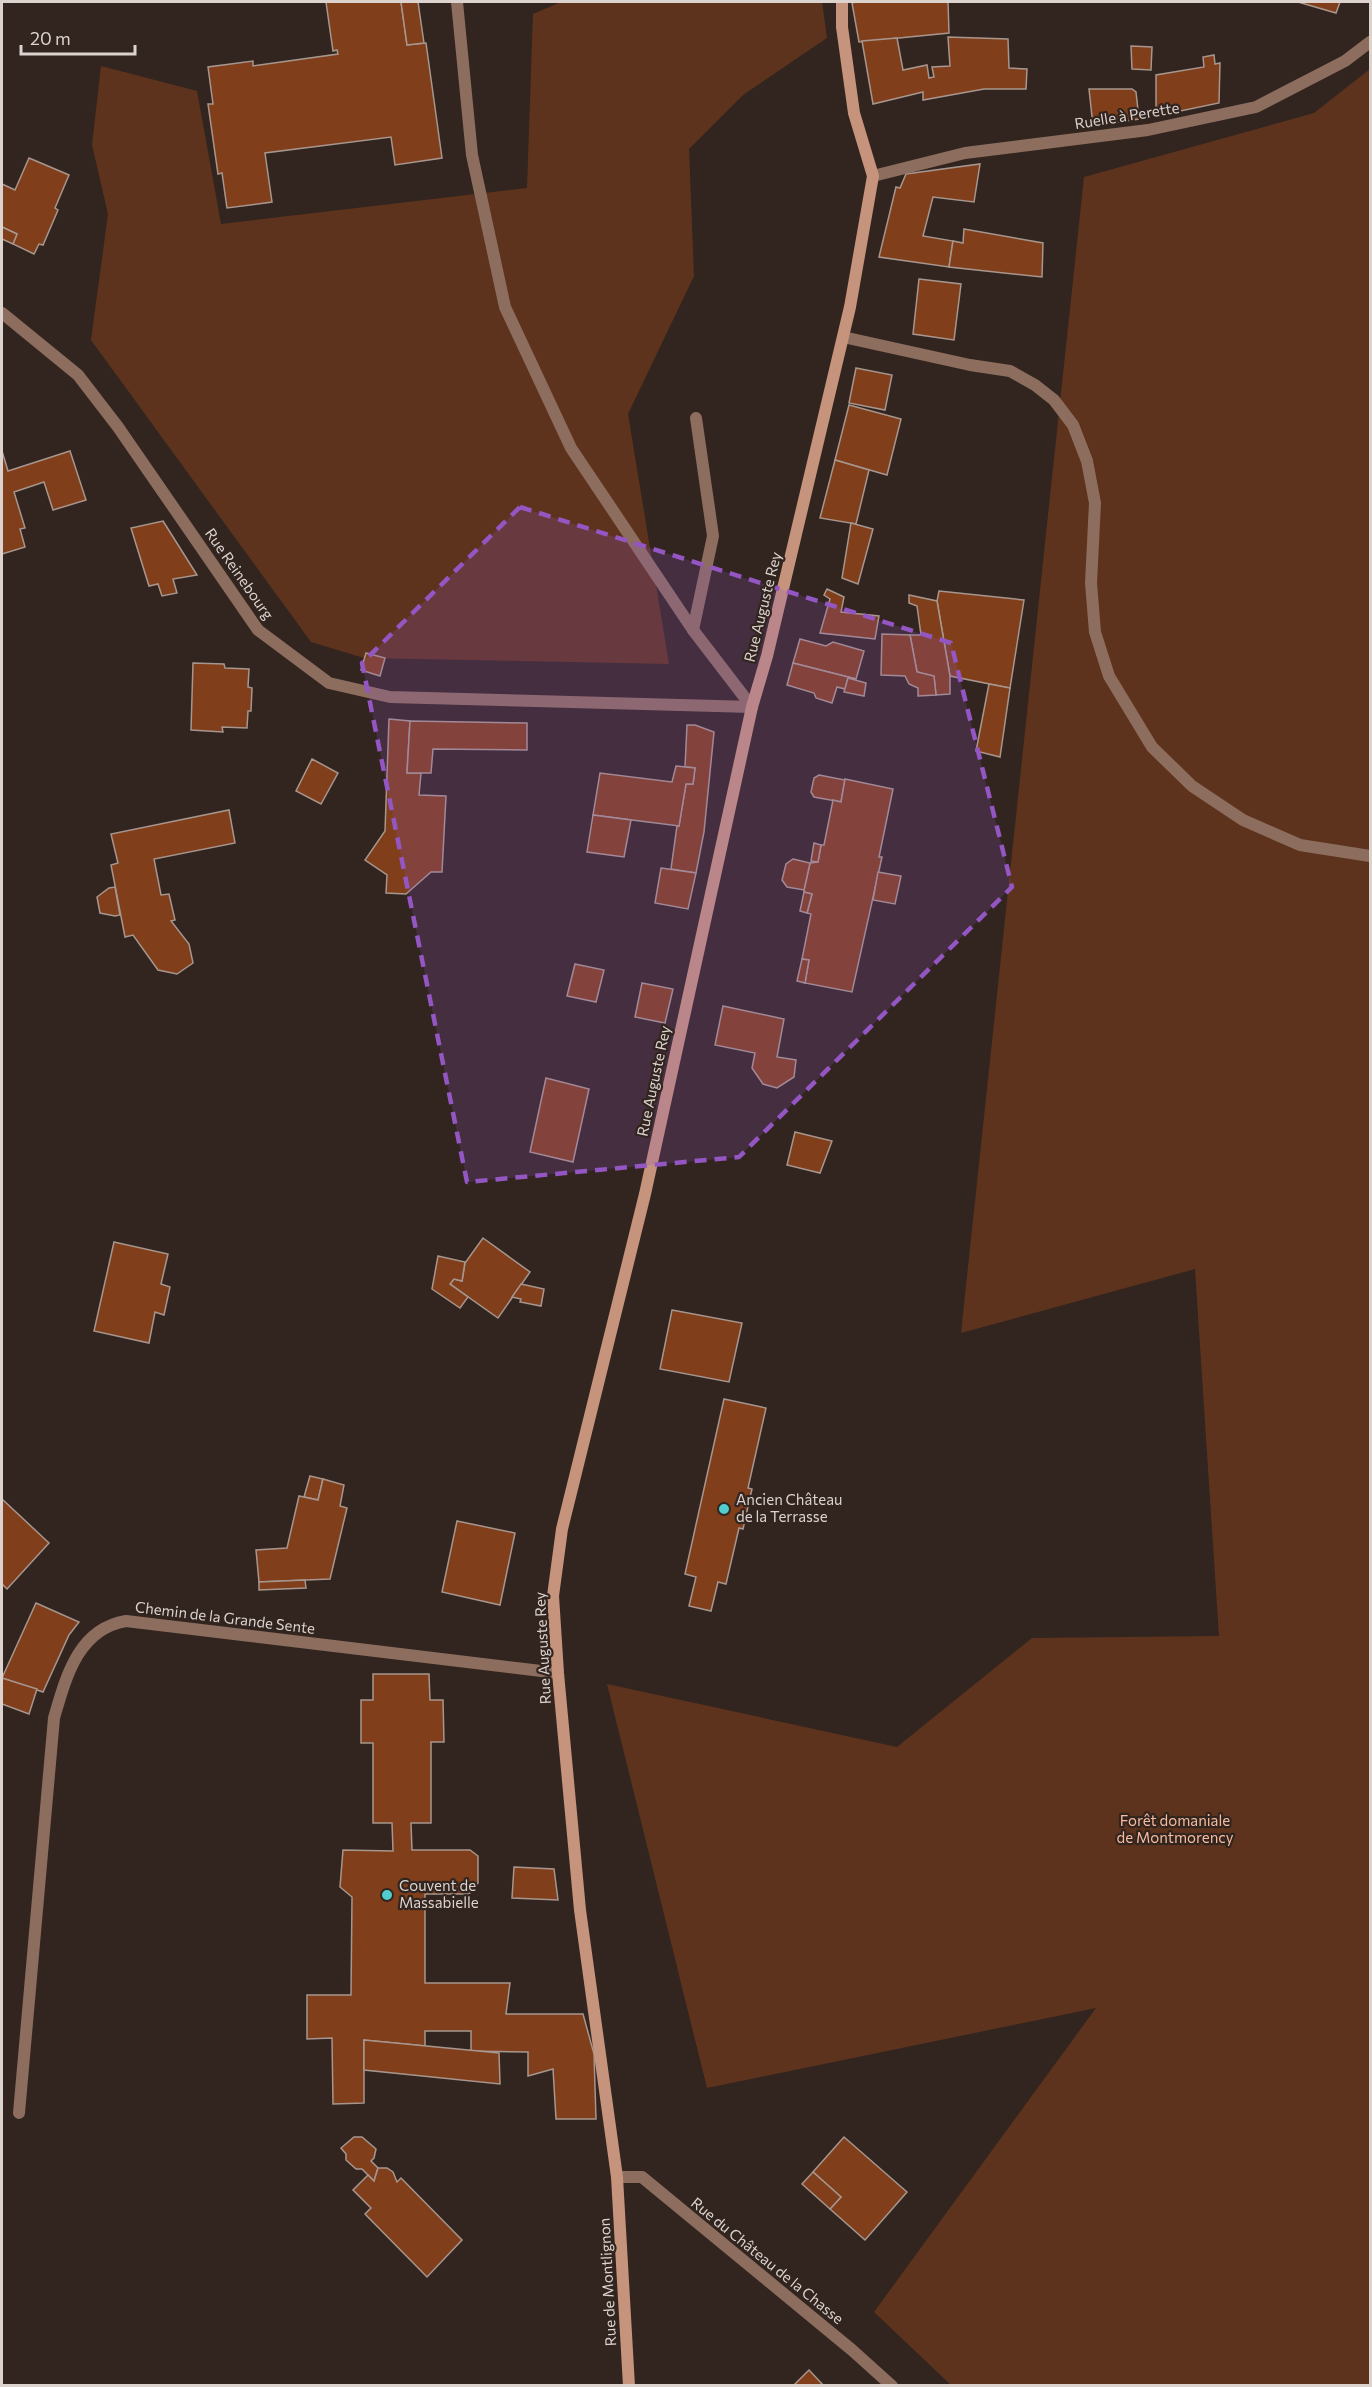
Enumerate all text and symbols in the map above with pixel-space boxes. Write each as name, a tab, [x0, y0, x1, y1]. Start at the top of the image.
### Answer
scale bar	[21, 18, 135, 56]
text: 20 m	[30, 27, 71, 49]
street label: Ruelle à Perette	[1073, 98, 1181, 132]
street label: Rue Reinebourg	[202, 524, 278, 623]
street label: Rue Auguste Rey	[740, 550, 784, 664]
street label: Rue Auguste Rey	[632, 1023, 674, 1138]
place label: Ancien Château de la Terrasse	[736, 1490, 842, 1525]
marker: Ancien Château de la Terrasse	[717, 1502, 731, 1516]
street label: Rue Auguste Rey	[530, 1591, 554, 1705]
street label: Chemin de la Grande Sente	[134, 1597, 316, 1637]
park label: Forêt domaniale de Montmorency	[1117, 1811, 1234, 1846]
place label: Couvent de Massabielle	[399, 1876, 479, 1911]
marker: Couvent de Massabielle	[380, 1888, 394, 1902]
street label: Rue du Château de la Chasse	[688, 2193, 848, 2327]
street label: Rue de Montlignon	[595, 2217, 619, 2347]

